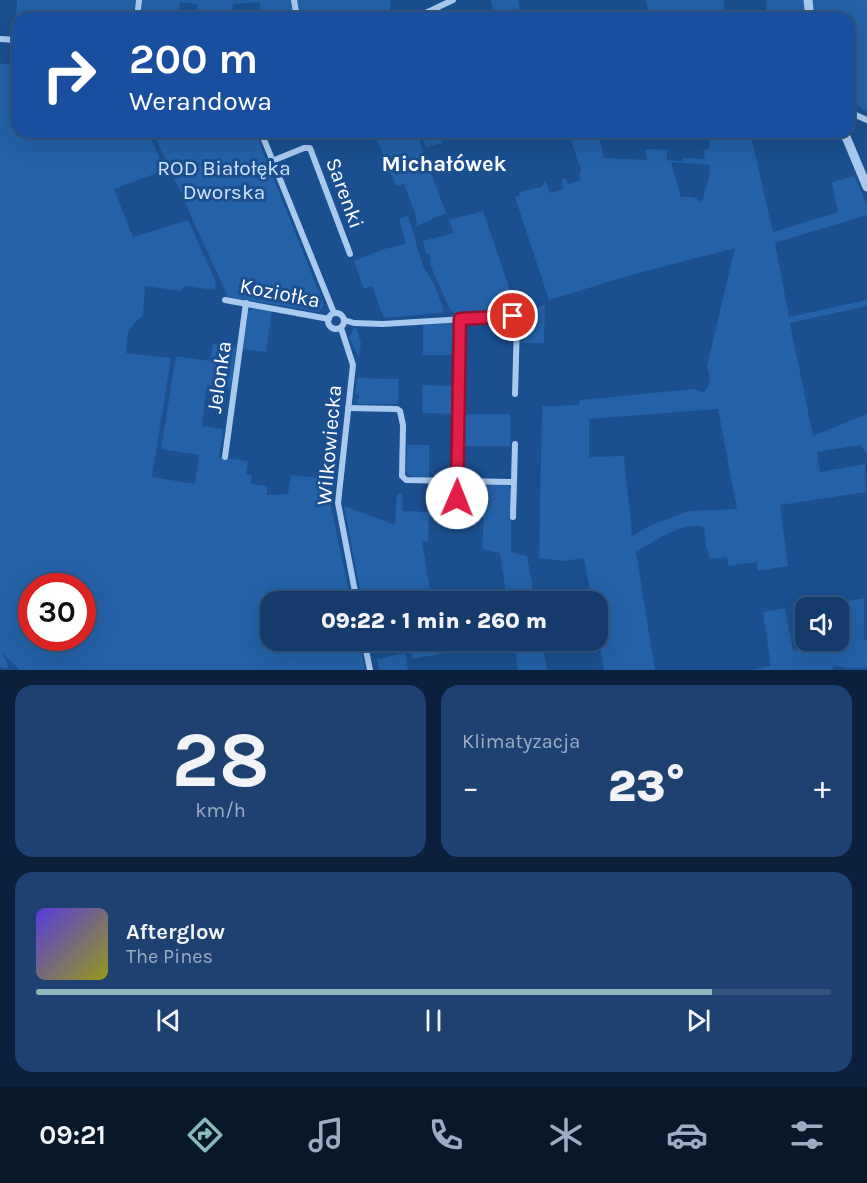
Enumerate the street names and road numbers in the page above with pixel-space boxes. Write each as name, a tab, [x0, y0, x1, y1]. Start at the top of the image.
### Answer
street label: Sarenki	[321, 154, 369, 232]
street label: Koziołka	[238, 273, 322, 313]
street label: Jelonka	[202, 339, 236, 415]
street label: Wilkowiecka	[312, 384, 346, 506]

